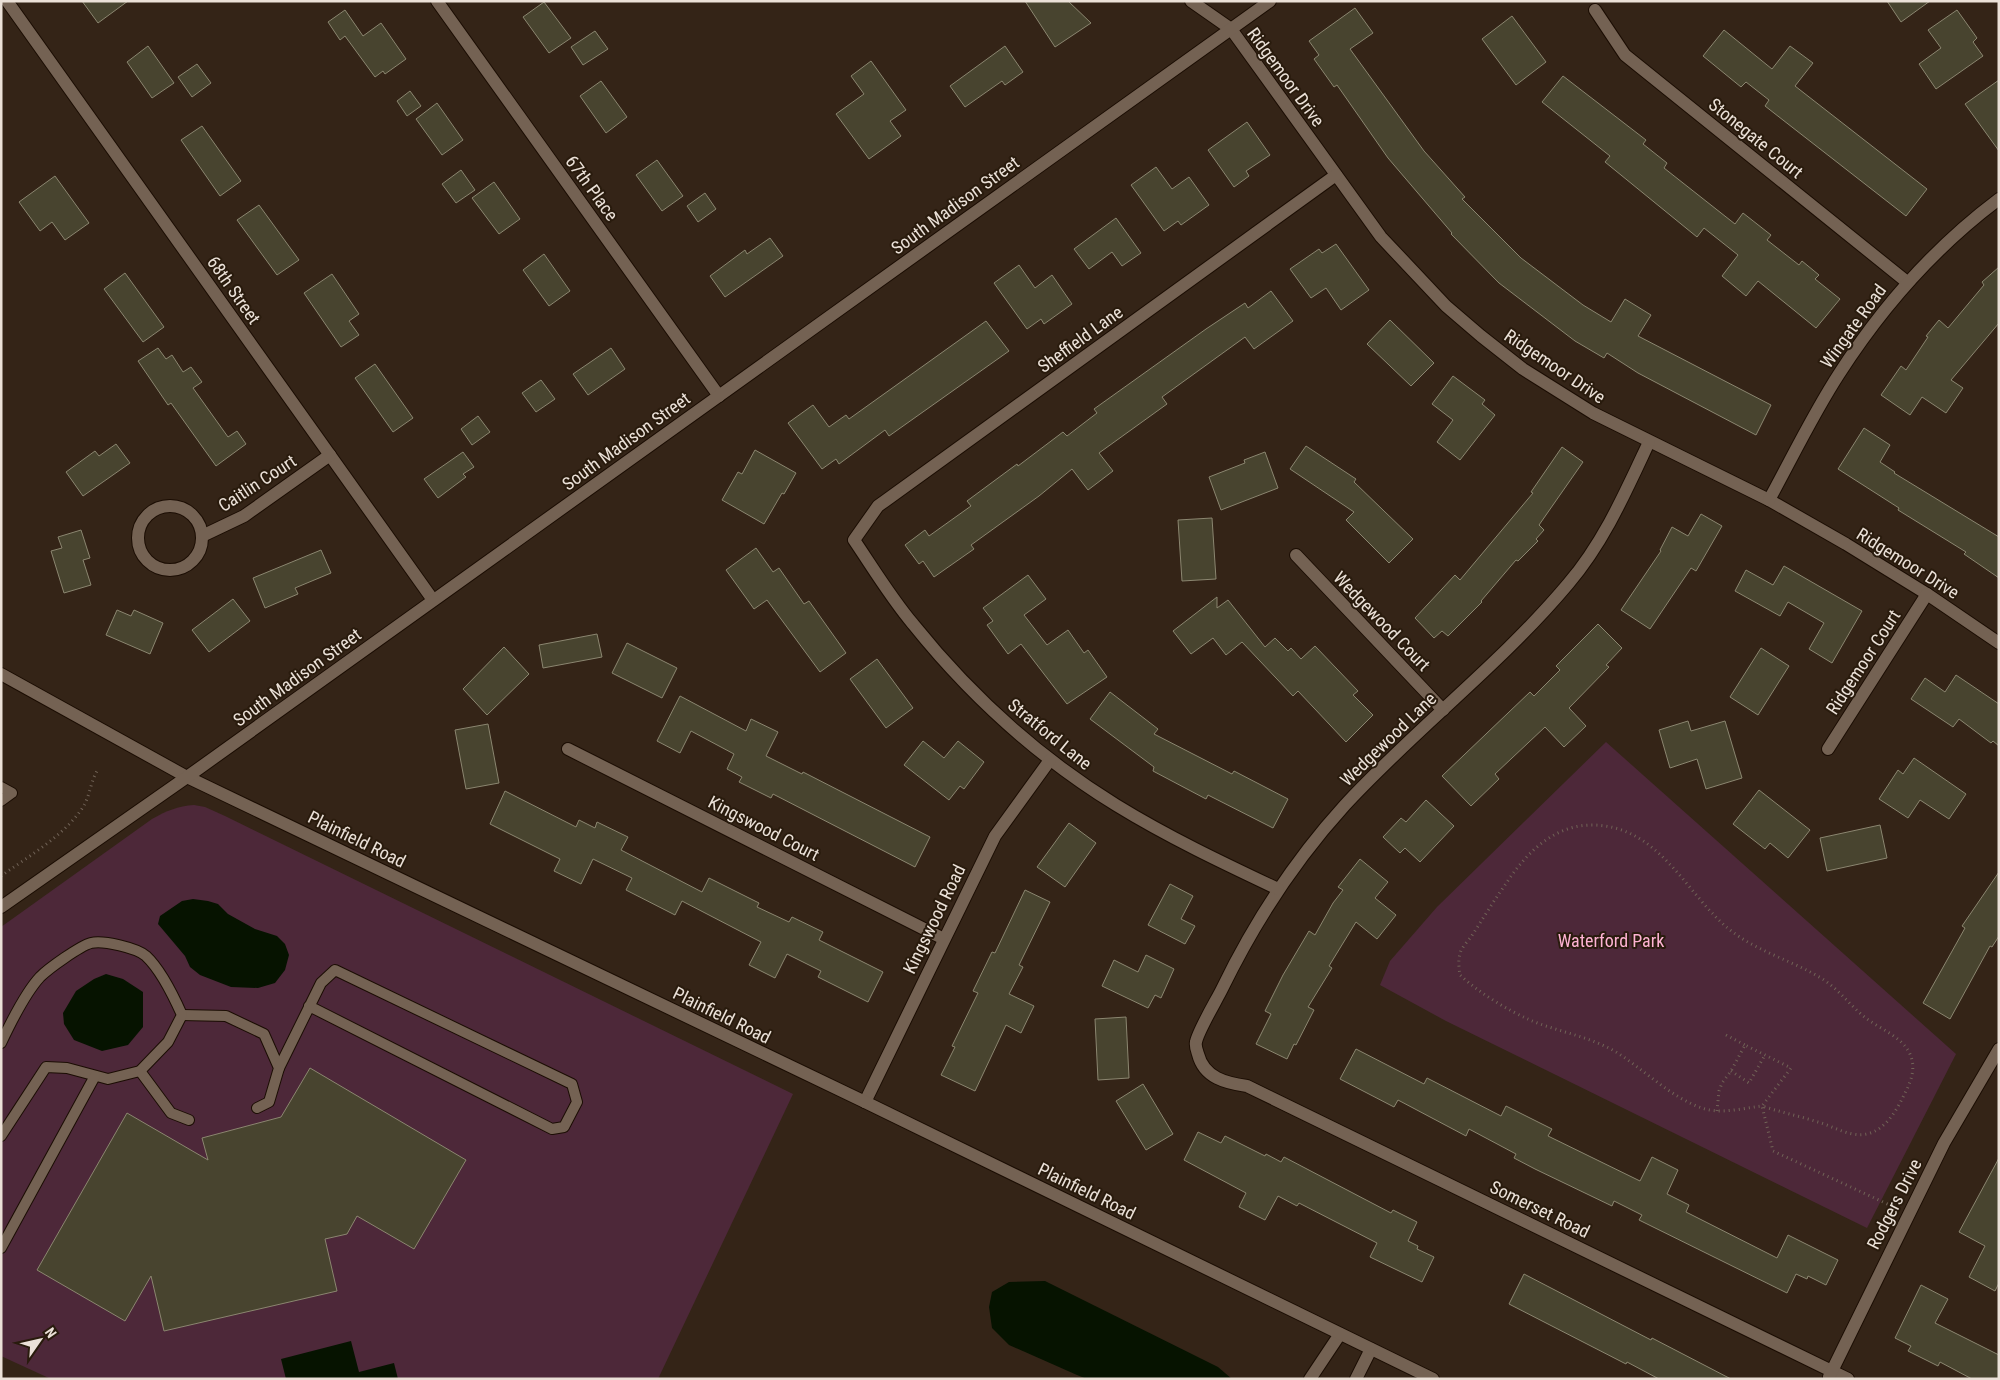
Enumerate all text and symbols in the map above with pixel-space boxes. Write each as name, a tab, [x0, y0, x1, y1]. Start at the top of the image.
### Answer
street label: Ridgemoor Drive	[1243, 23, 1329, 131]
street label: Stonegate Court	[1705, 94, 1807, 182]
street label: 67th Place	[561, 151, 623, 225]
street label: South Madison Street	[887, 152, 1023, 258]
street label: 68th Street	[203, 252, 265, 328]
street label: Wingate Road	[1816, 280, 1890, 372]
street label: Sheffield Lane	[1033, 301, 1127, 377]
street label: Ridgemoor Drive	[1501, 325, 1609, 407]
street label: South Madison Street	[558, 388, 694, 494]
street label: Caitlin Court	[214, 450, 300, 516]
street label: Ridgemoor Drive	[1853, 523, 1963, 603]
street label: Wedgewood Court	[1329, 567, 1435, 675]
street label: Ridgemoor Court	[1821, 606, 1905, 718]
street label: South Madison Street	[229, 624, 365, 730]
street label: Wedgewood Lane	[1336, 688, 1440, 790]
street label: Stratford Lane	[1004, 694, 1096, 774]
street label: Kingswood Court	[705, 791, 823, 865]
street label: Plainfield Road	[305, 806, 409, 872]
street label: Kingswood Road	[899, 861, 969, 977]
park label: Waterford Park	[1558, 930, 1664, 951]
street label: Plainfield Road	[670, 982, 774, 1048]
street label: Rodgers Drive	[1862, 1155, 1926, 1253]
street label: Plainfield Road	[1035, 1158, 1139, 1224]
street label: Somerset Road	[1487, 1176, 1593, 1242]
north arrow	[15, 1315, 65, 1365]
text: N	[42, 1325, 60, 1341]

